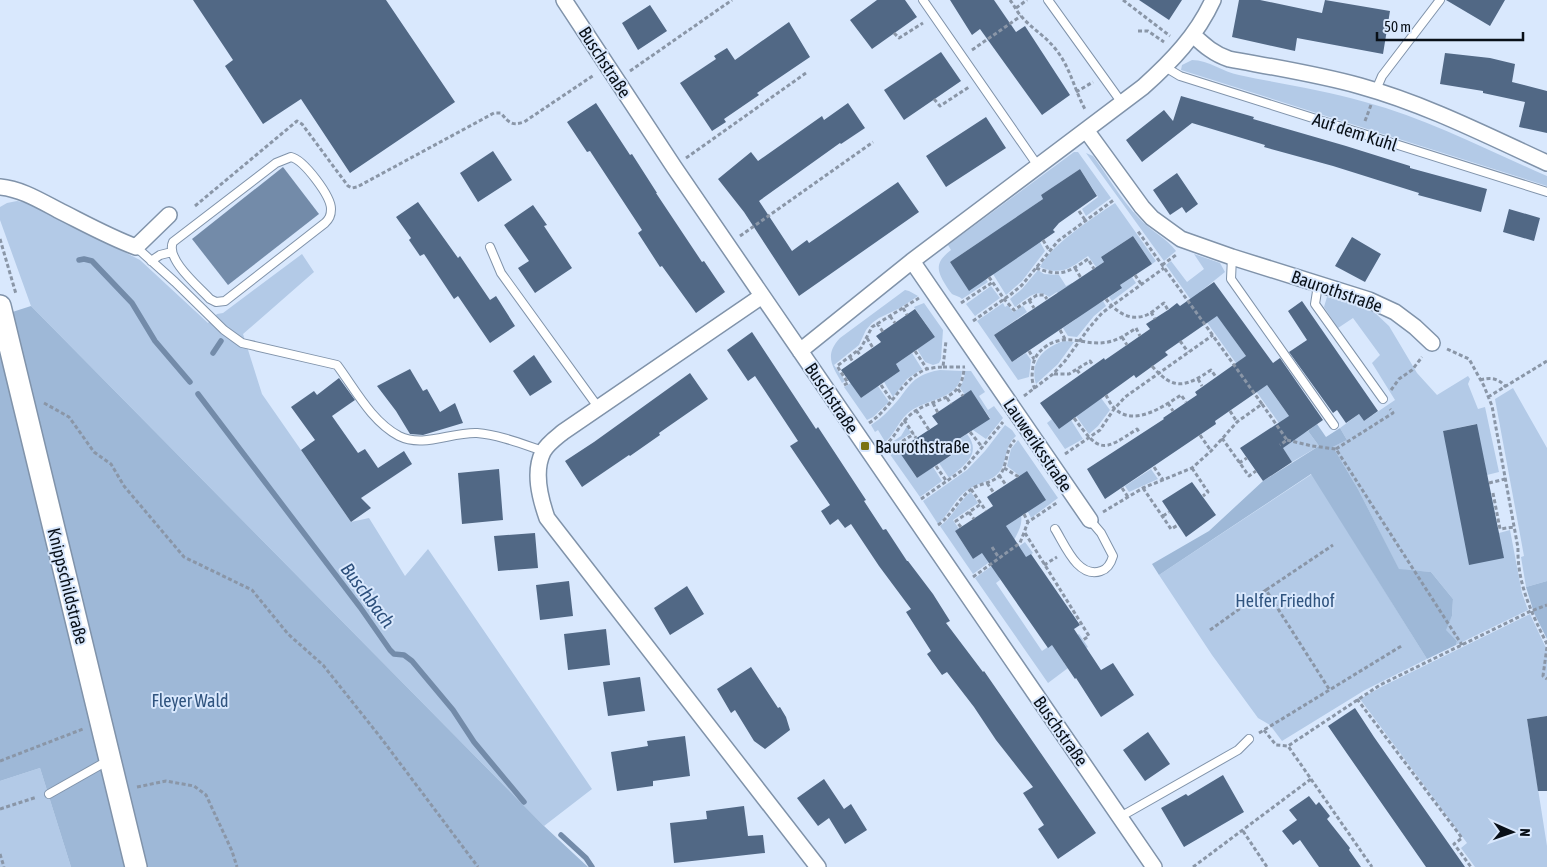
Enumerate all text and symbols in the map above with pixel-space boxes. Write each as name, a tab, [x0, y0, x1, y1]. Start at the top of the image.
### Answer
scale bar	[1377, 10, 1523, 42]
text: 50 m	[1384, 18, 1411, 35]
street label: Buschstraße	[574, 23, 636, 101]
street label: Auf dem Kuhl	[1310, 108, 1400, 156]
street label: Baurothstraße	[1289, 266, 1385, 316]
street label: Buschstraße	[801, 359, 863, 437]
street label: Lauweriksstraße	[999, 394, 1077, 496]
place label: Baurothstraße	[875, 436, 970, 457]
marker: Baurothstraße	[859, 440, 871, 452]
street label: Knippschildstraße	[43, 526, 93, 646]
water label: Buschbach	[337, 558, 399, 632]
park label: Helfer Friedhof	[1235, 590, 1335, 611]
park label: Fleyer Wald	[151, 690, 229, 711]
street label: Buschstraße	[1029, 692, 1093, 770]
north arrow	[1487, 807, 1537, 857]
text: N	[1517, 828, 1533, 837]

